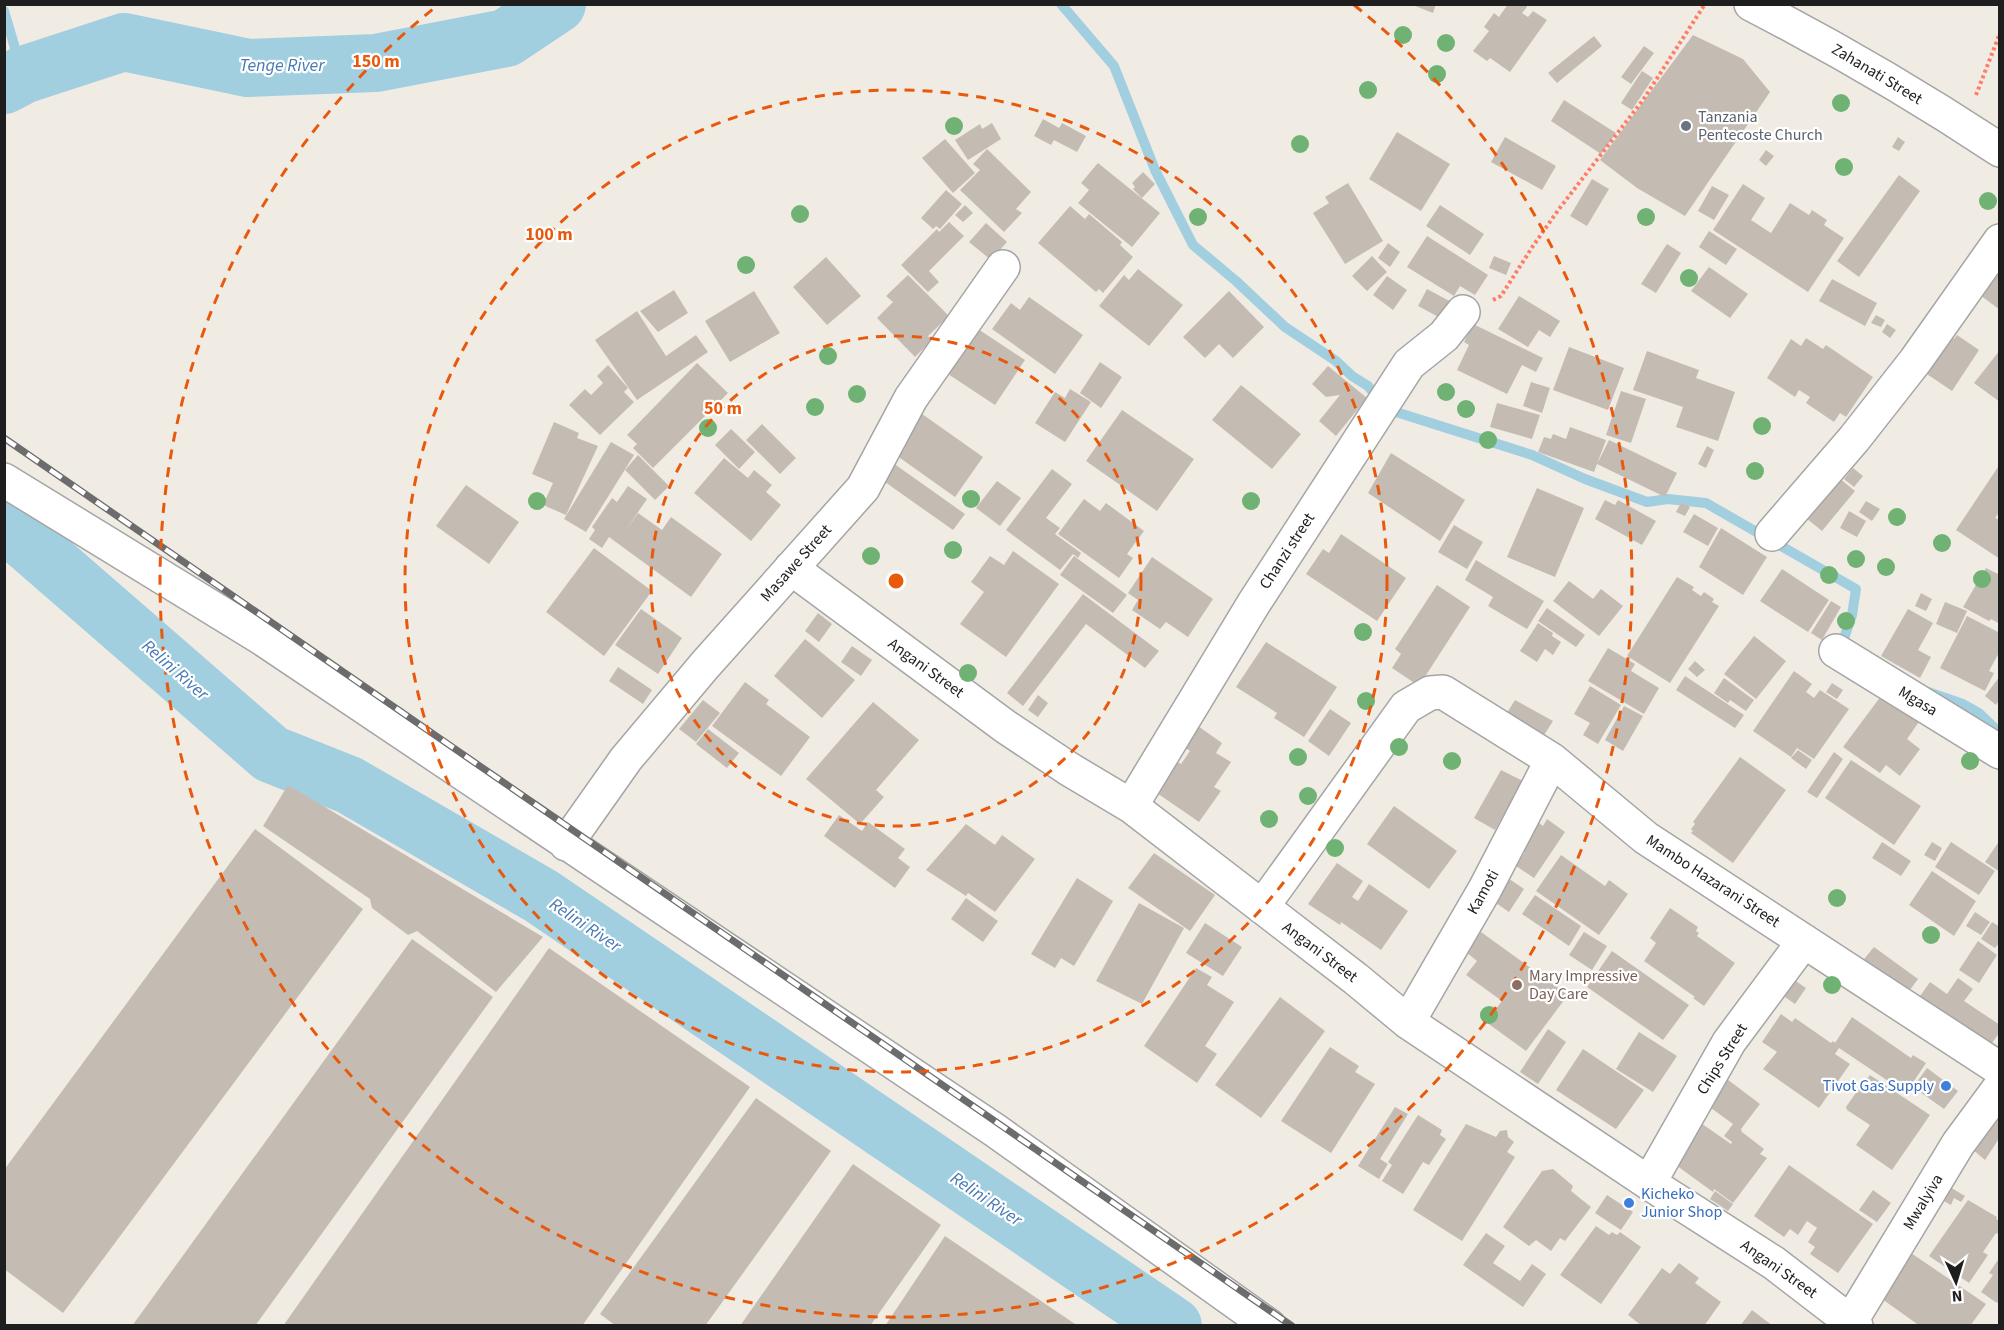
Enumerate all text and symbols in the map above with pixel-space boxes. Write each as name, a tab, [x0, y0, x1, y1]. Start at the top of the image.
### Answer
street label: Zahanati Street	[1827, 38, 1927, 110]
text: 150 m	[352, 49, 400, 74]
water label: Tenge River	[240, 53, 325, 78]
place label: Tanzania Pentecoste Church	[1698, 106, 1823, 146]
marker: Tanzania Pentecoste Church	[1679, 119, 1693, 133]
text: 100 m	[525, 222, 573, 247]
text: 50 m	[704, 396, 742, 421]
street label: Chanzi street	[1254, 508, 1320, 593]
street label: Masawe Street	[755, 519, 837, 606]
centre of rings	[886, 571, 906, 591]
street label: Angani Street	[883, 633, 969, 703]
water label: Relini River	[136, 634, 215, 707]
street label: Mgasa	[1894, 681, 1942, 721]
street label: Mambo Hazarani Street	[1642, 829, 1785, 933]
street label: Kamoti	[1462, 866, 1504, 918]
water label: Relini River	[544, 892, 626, 959]
street label: Angani Street	[1278, 916, 1363, 988]
place label: Mary Impressive Day Care	[1529, 965, 1638, 1005]
marker: Mary Impressive Day Care	[1510, 978, 1524, 992]
street label: Chips Street	[1691, 1018, 1753, 1099]
place label: Tivot Gas Supply	[1823, 1075, 1935, 1097]
marker: Tivot Gas Supply	[1939, 1079, 1953, 1093]
water label: Relini River	[945, 1166, 1027, 1233]
street label: Mwalyiva	[1898, 1170, 1948, 1234]
place label: Kicheko Junior Shop	[1641, 1183, 1722, 1223]
marker: Kicheko Junior Shop	[1622, 1196, 1636, 1210]
street label: Angani Street	[1736, 1234, 1822, 1304]
north arrow	[1926, 1252, 1986, 1312]
text: N	[1951, 1285, 1963, 1307]

